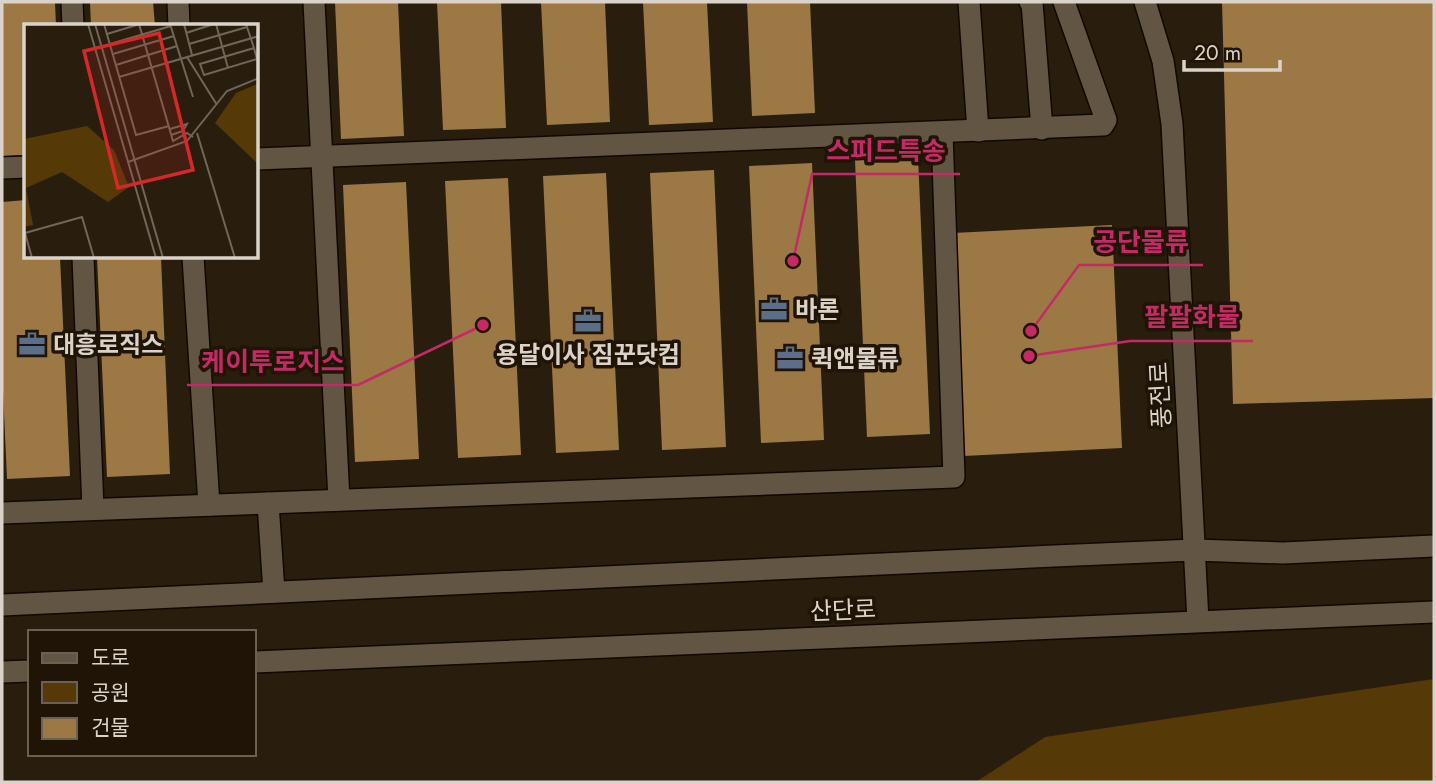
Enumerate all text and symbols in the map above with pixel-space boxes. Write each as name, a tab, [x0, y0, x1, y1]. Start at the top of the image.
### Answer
inset map	[24, 24, 259, 259]
scale bar	[1184, 28, 1280, 72]
text: 20 m	[1194, 38, 1241, 68]
callout: 스피드특송	[812, 127, 960, 174]
text: 스피드특송	[826, 132, 946, 170]
callout: 공단물류	[1079, 218, 1203, 265]
text: 공단물류	[1093, 223, 1189, 261]
place label: 바론	[795, 292, 839, 327]
office icon: 바론	[759, 294, 789, 324]
callout: 팔팔화물	[1130, 294, 1253, 341]
text: 팔팔화물	[1144, 298, 1240, 336]
office icon: 용달이사 짐꾼닷컴	[573, 306, 603, 336]
place label: 대흥로직스	[53, 327, 163, 362]
office icon: 대흥로직스	[17, 329, 47, 359]
place label: 용달이사 짐꾼닷컴	[496, 337, 680, 372]
callout: 케이투로지스	[187, 338, 358, 385]
place label: 퀵앤물류	[811, 341, 899, 376]
text: 케이투로지스	[201, 343, 345, 381]
office icon: 퀵앤물류	[775, 343, 805, 373]
street label: 풍전로	[1141, 361, 1179, 429]
street label: 산단로	[809, 591, 877, 629]
legend	[28, 630, 256, 756]
text: 도로	[91, 643, 130, 673]
text: 공원	[91, 678, 130, 708]
text: 건물	[91, 713, 130, 743]

